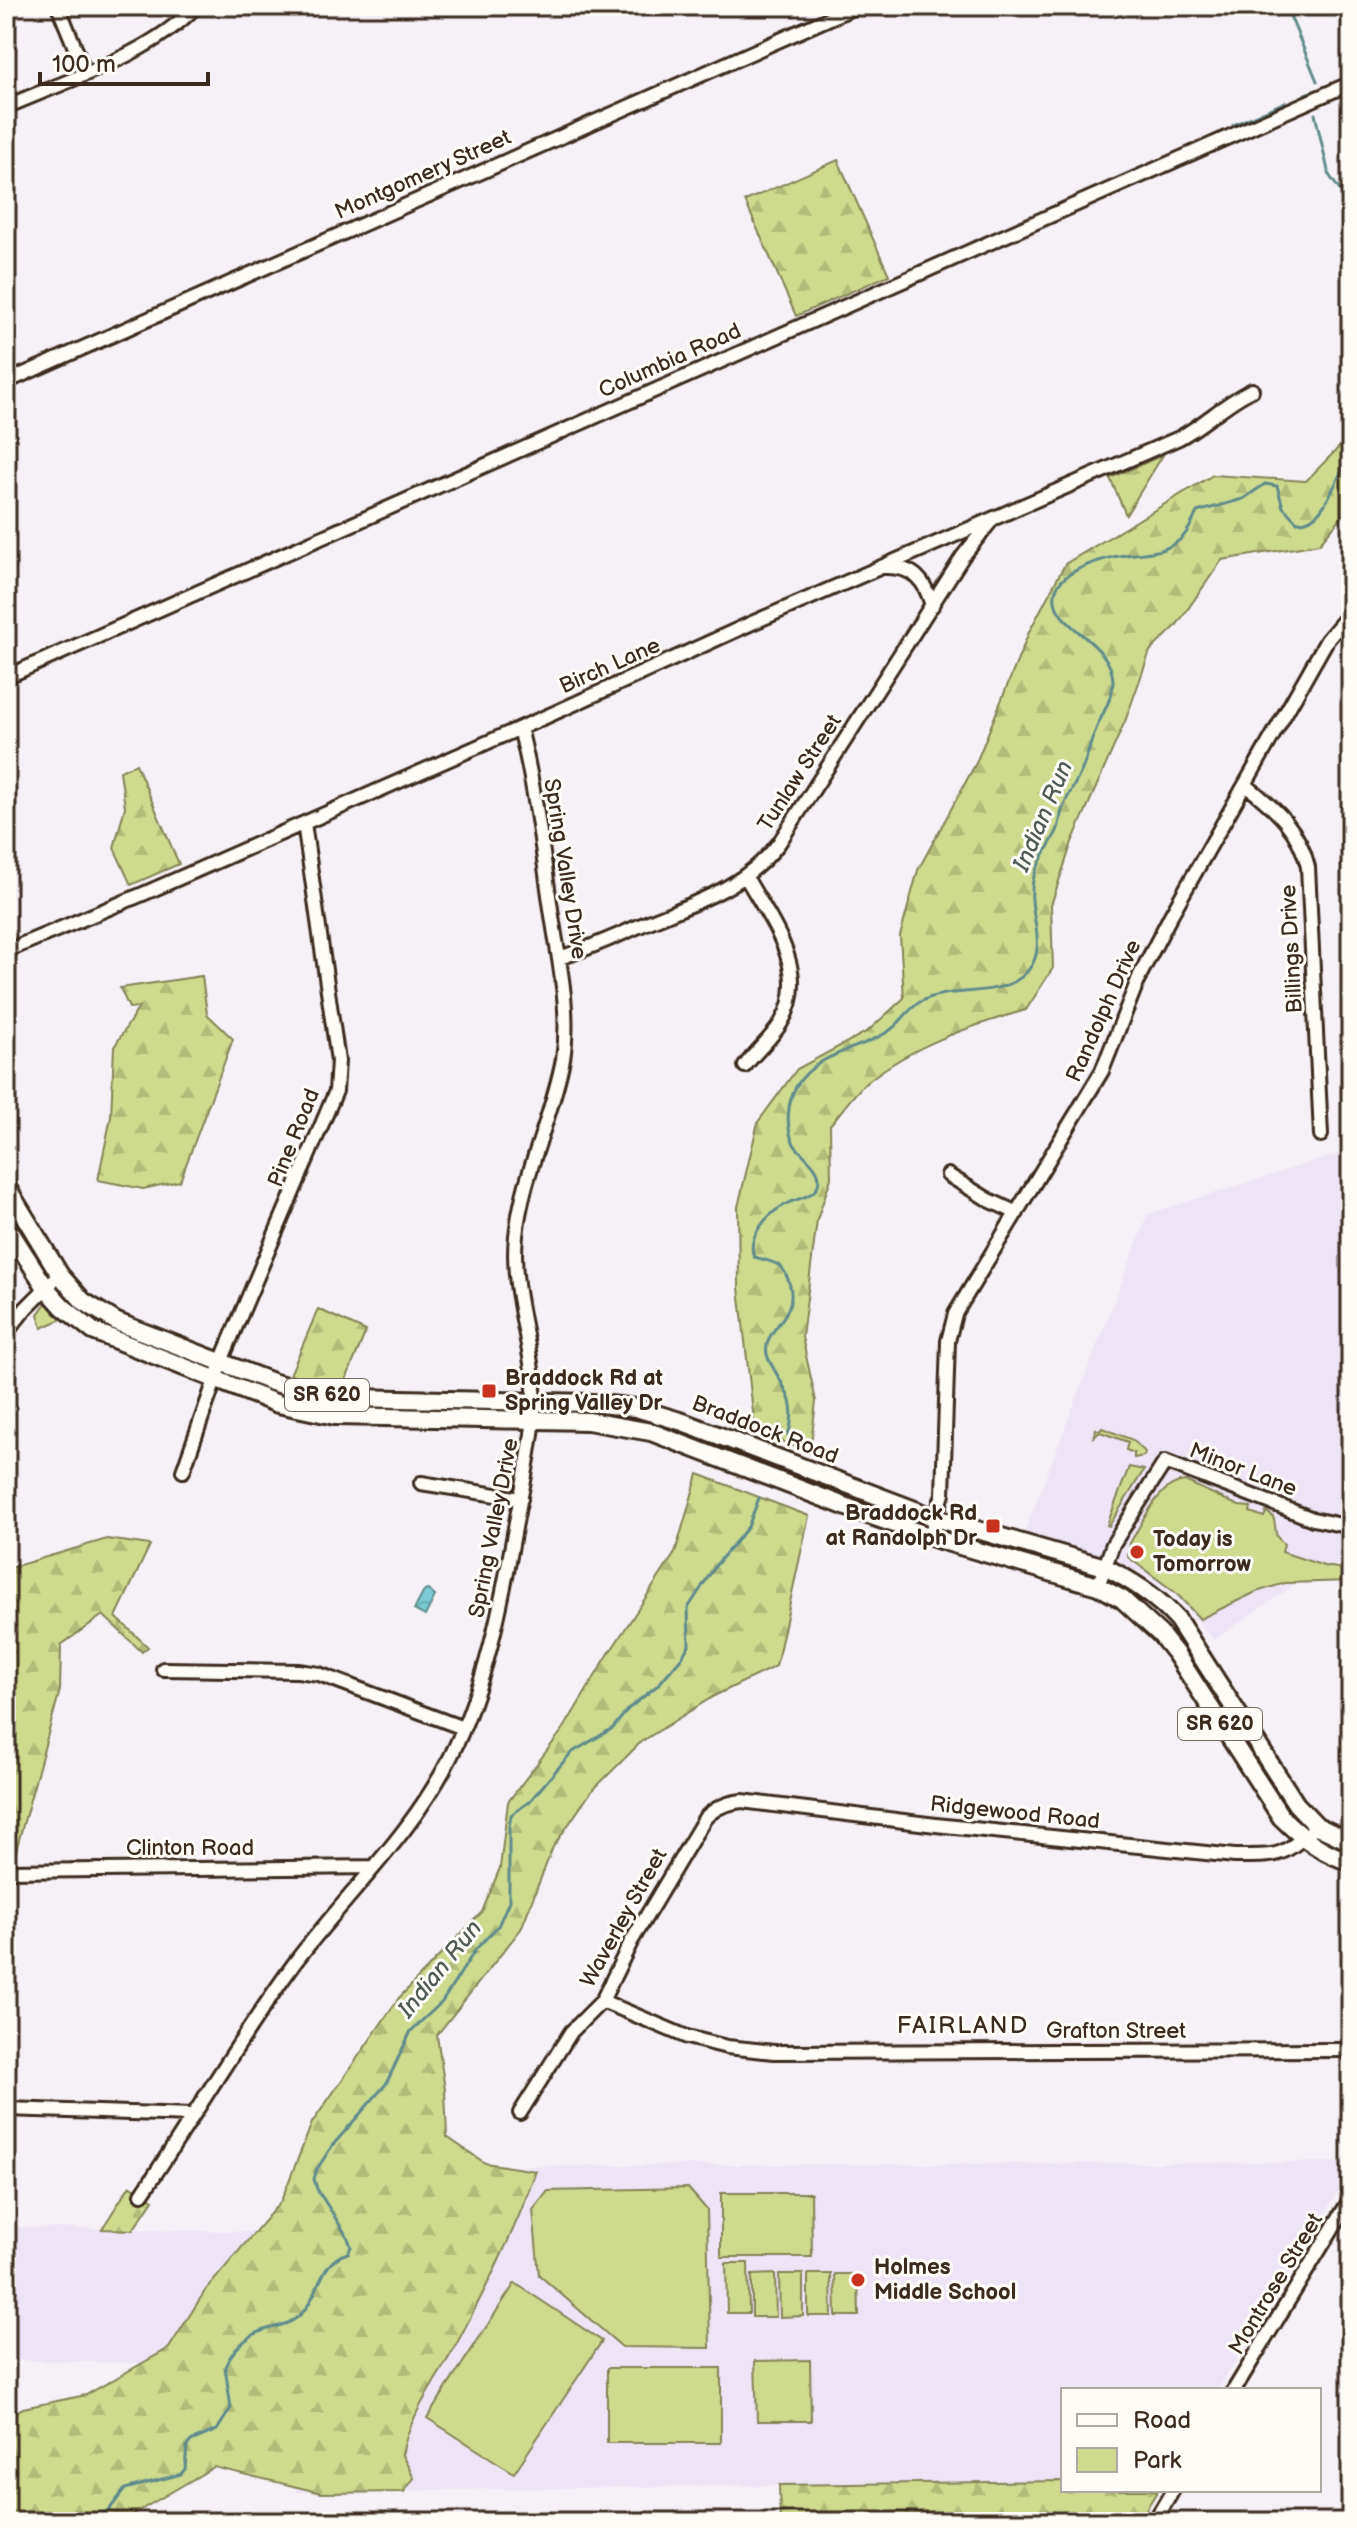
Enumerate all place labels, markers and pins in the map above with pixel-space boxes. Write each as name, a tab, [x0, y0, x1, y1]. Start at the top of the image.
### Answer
place label: Braddock Rd at Spring Valley Dr	[505, 1365, 664, 1417]
marker: Braddock Rd at Spring Valley Dr	[480, 1382, 498, 1400]
place label: Braddock Rd at Randolph Dr	[826, 1500, 977, 1552]
marker: Braddock Rd at Randolph Dr	[984, 1517, 1002, 1535]
place label: Today is Tomorrow	[1153, 1526, 1252, 1578]
marker: Today is Tomorrow	[1128, 1543, 1146, 1561]
place label: Holmes Middle School	[874, 2254, 1016, 2306]
marker: Holmes Middle School	[849, 2271, 867, 2289]

